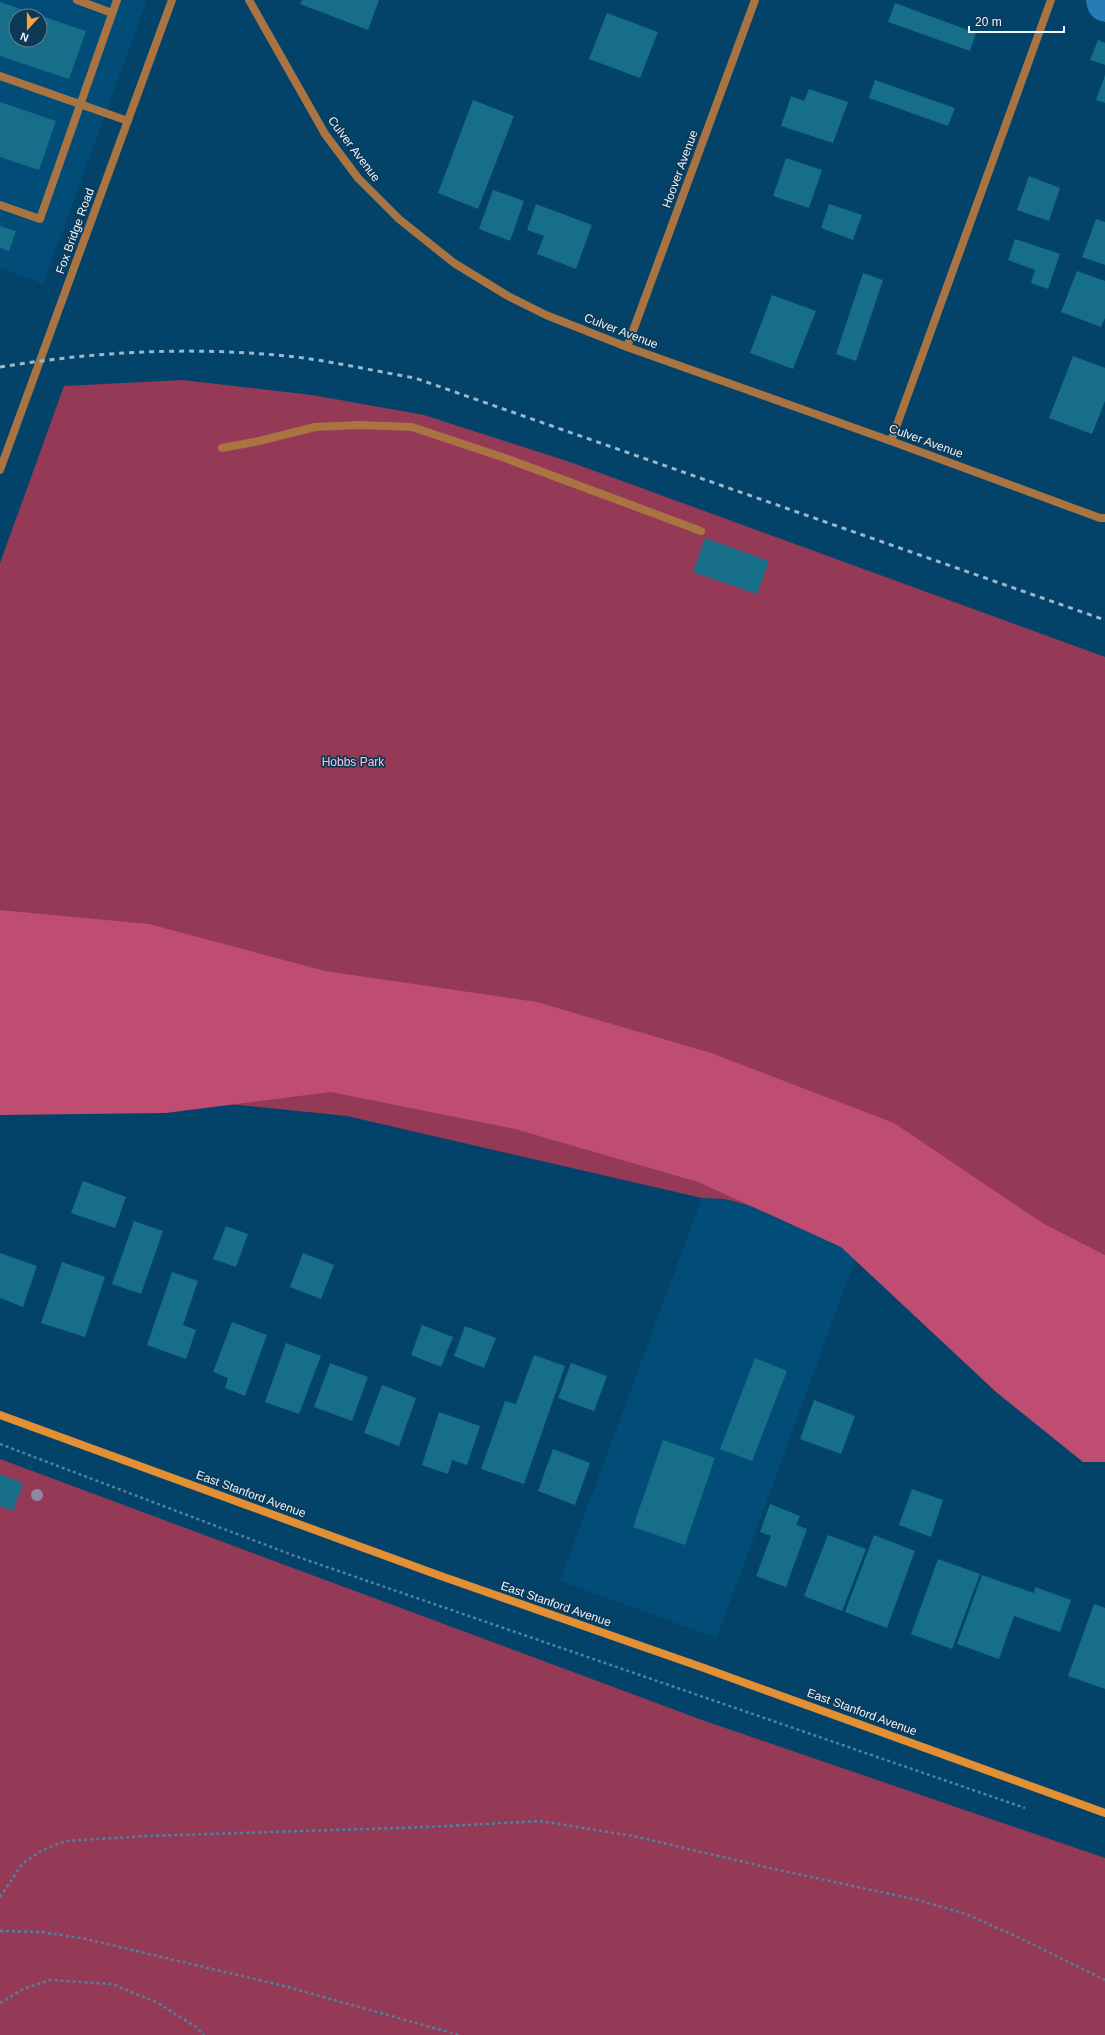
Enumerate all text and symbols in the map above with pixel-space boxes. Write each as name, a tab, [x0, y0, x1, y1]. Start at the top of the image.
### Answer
north arrow	[8, 8, 48, 48]
scale bar	[969, 8, 1064, 34]
text: 20 m	[975, 15, 1002, 29]
text: N	[19, 30, 30, 44]
street label: Culver Avenue	[325, 114, 383, 185]
street label: Hoover Avenue	[659, 128, 701, 210]
street label: Fox Bridge Road	[53, 186, 97, 276]
street label: Culver Avenue	[582, 311, 660, 352]
street label: Culver Avenue	[887, 421, 965, 461]
park label: Hobbs Park	[322, 755, 385, 769]
street label: East Stanford Avenue	[194, 1468, 308, 1521]
street label: East Stanford Avenue	[499, 1579, 613, 1630]
street label: East Stanford Avenue	[805, 1686, 919, 1739]

